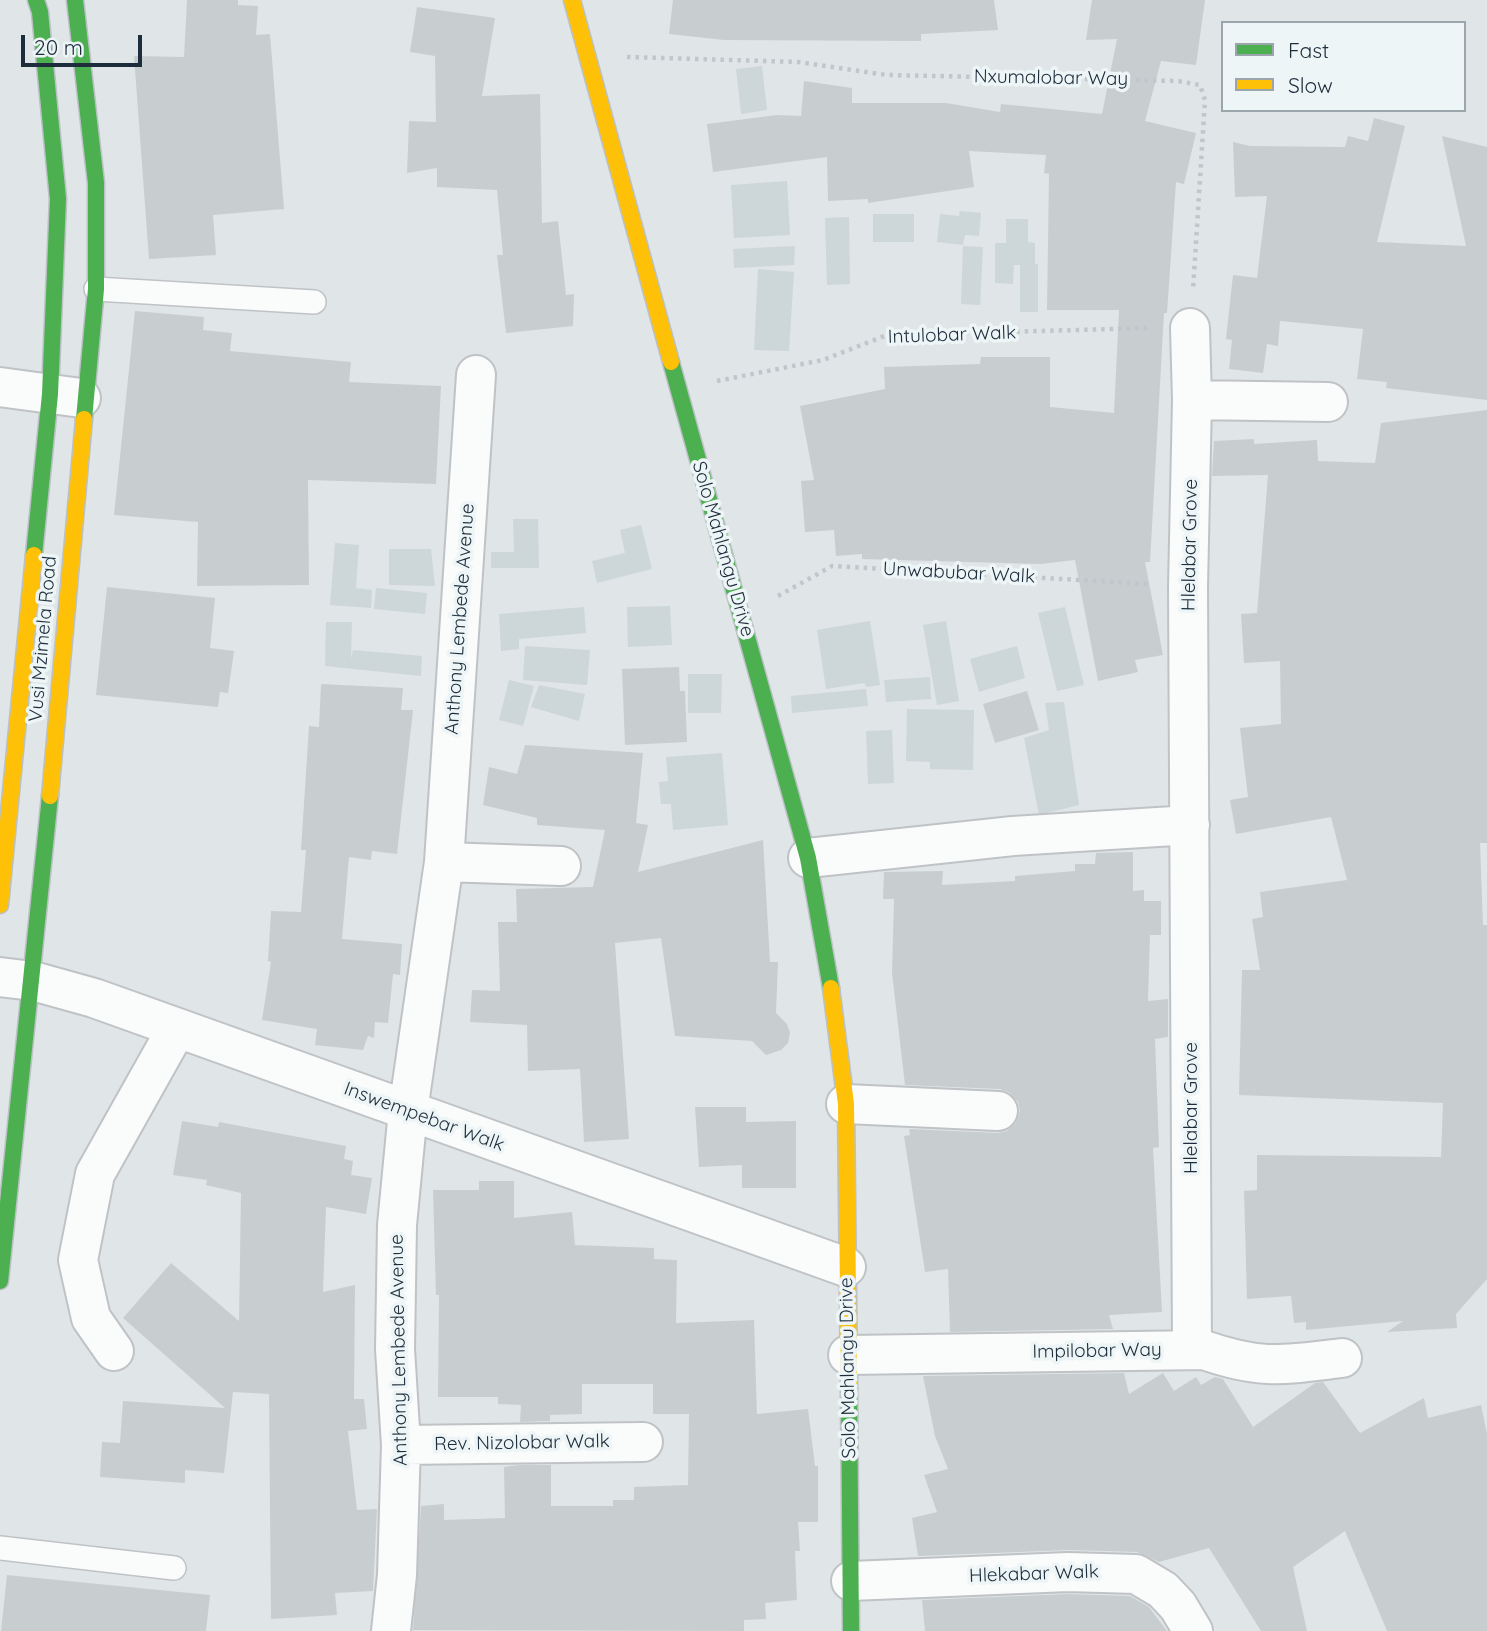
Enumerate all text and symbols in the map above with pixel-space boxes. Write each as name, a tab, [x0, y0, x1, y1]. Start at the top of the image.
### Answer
scale bar	[24, 21, 145, 65]
legend	[1221, 21, 1466, 112]
text: 20 m	[34, 34, 83, 60]
text: Fast	[1288, 37, 1329, 63]
street label: Nxumalobar Way	[974, 65, 1128, 91]
text: Slow	[1288, 72, 1333, 98]
street label: Intulobar Walk	[887, 321, 1017, 349]
street label: Solo Mahlangu Drive	[687, 459, 759, 639]
street label: Hlelabar Grove	[1177, 479, 1203, 611]
street label: Anthony Lembede Avenue	[441, 503, 479, 735]
street label: Vusi Mzimela Road	[24, 555, 62, 723]
street label: Unwabubar Walk	[882, 558, 1036, 588]
street label: Hlelabar Grove	[1180, 1042, 1202, 1174]
street label: Inswempebar Walk	[341, 1077, 507, 1157]
street label: Anthony Lembede Avenue	[386, 1234, 412, 1466]
street label: Solo Mahlangu Drive	[835, 1277, 861, 1459]
street label: Impilobar Way	[1032, 1338, 1162, 1364]
street label: Rev. Nizolobar Walk	[434, 1430, 610, 1456]
street label: Hlekabar Walk	[969, 1560, 1099, 1588]

